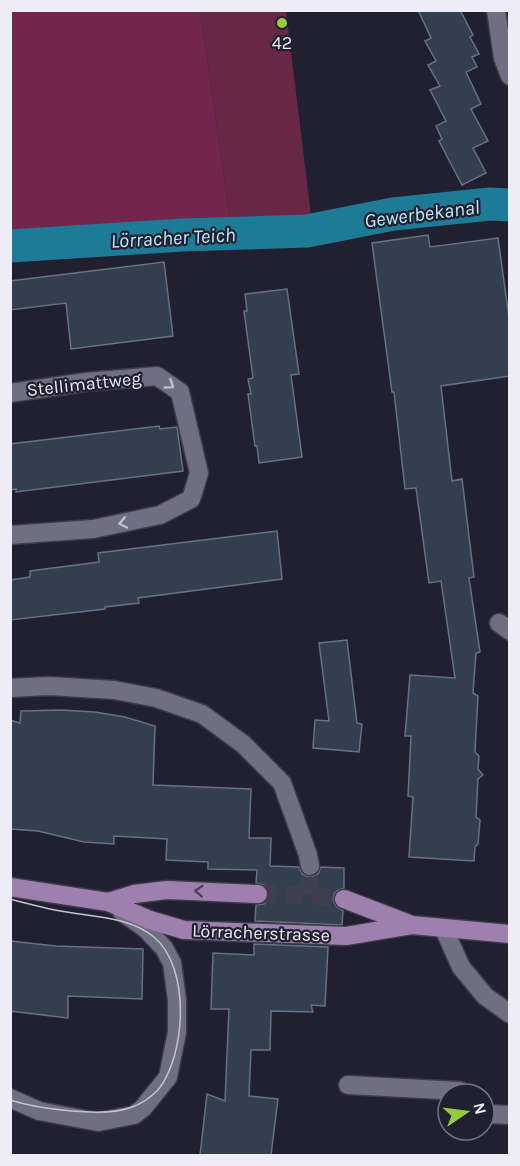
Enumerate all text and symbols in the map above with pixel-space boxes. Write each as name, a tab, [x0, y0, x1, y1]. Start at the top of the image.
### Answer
marker: 42	[275, 16, 289, 30]
place label: 42	[272, 32, 292, 54]
water label: Gewerbekanal	[363, 196, 481, 232]
water label: Lörracher Teich	[110, 223, 236, 253]
street label: Stellimattweg	[26, 367, 142, 401]
one-way arrow	[164, 378, 175, 389]
one-way arrow	[118, 515, 128, 528]
one-way arrow	[195, 885, 204, 898]
street label: Lörracherstrasse	[192, 920, 330, 946]
north arrow	[436, 1082, 496, 1142]
text: N	[469, 1101, 491, 1116]

